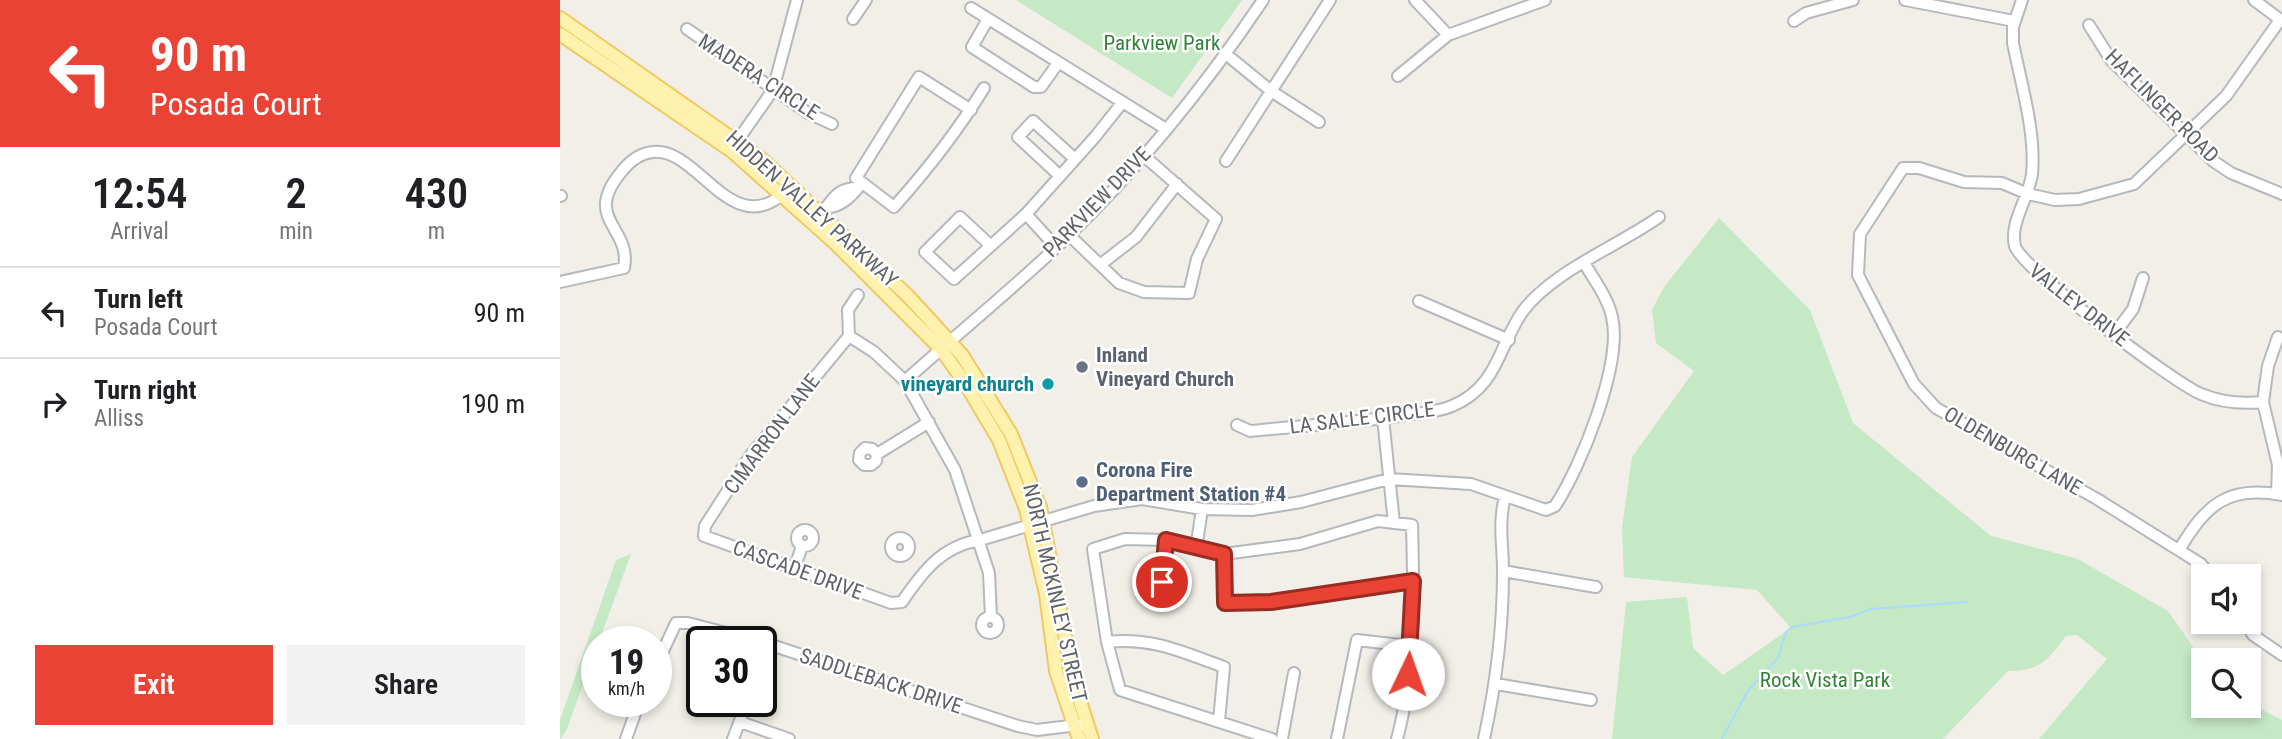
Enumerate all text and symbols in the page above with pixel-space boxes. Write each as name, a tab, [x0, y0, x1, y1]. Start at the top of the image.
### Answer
text: 90 m	[150, 26, 247, 83]
icon: left	[35, 28, 126, 119]
street label: MADERA CIRCLE	[694, 29, 824, 125]
park label: Parkview Park	[1103, 31, 1221, 55]
street label: HAFLINGER ROAD	[2100, 44, 2224, 168]
text: Posada Court	[150, 85, 322, 123]
street label: HIDDEN VALLEY PARKWAY	[721, 126, 903, 292]
street label: PARKVIEW DRIVE	[1038, 142, 1156, 262]
text: 12:54	[92, 169, 187, 218]
text: 2	[286, 169, 307, 218]
text: 430	[405, 169, 468, 218]
text: Arrival	[110, 218, 169, 245]
text: min	[279, 218, 313, 245]
text: m	[428, 218, 445, 245]
street label: VALLEY DRIVE	[2024, 259, 2134, 351]
text: Turn left	[94, 284, 183, 314]
icon: left	[35, 294, 73, 332]
text: 90 m	[474, 298, 525, 328]
text: Posada Court	[94, 314, 217, 341]
place label: Inland Vineyard Church	[1096, 343, 1234, 391]
marker: Inland Vineyard Church	[1074, 359, 1090, 375]
street label: CIMARRON LANE	[719, 369, 825, 499]
place label: vineyard church	[901, 372, 1034, 396]
text: Turn right	[94, 375, 196, 405]
marker: vineyard church	[1040, 376, 1056, 392]
icon: right	[35, 385, 73, 423]
text: 190 m	[461, 389, 525, 419]
street label: LA SALLE CIRCLE	[1288, 397, 1436, 439]
street label: OLDENBURG LANE	[1940, 402, 2086, 500]
text: Alliss	[94, 405, 144, 432]
place label: Corona Fire Department Station #4	[1096, 458, 1286, 506]
marker: Corona Fire Department Station #4	[1074, 474, 1090, 490]
street label: NORTH MCKINLEY STREET	[1018, 481, 1092, 705]
street label: CASCADE DRIVE	[730, 535, 866, 605]
pin	[1132, 552, 1192, 612]
icon: arrive	[1143, 563, 1181, 601]
map controls	[2191, 564, 2261, 718]
button: sound	[2191, 564, 2261, 634]
speed limit sign: 30	[686, 626, 777, 717]
position arrow	[1371, 637, 1445, 711]
text: 19	[609, 642, 644, 683]
street label: SADDLEBACK DRIVE	[797, 643, 965, 719]
button: Exit	[35, 645, 273, 725]
button: Share	[287, 645, 525, 725]
button: search	[2191, 648, 2261, 718]
park label: Rock Vista Park	[1760, 668, 1891, 692]
text: km/h	[608, 678, 645, 699]

